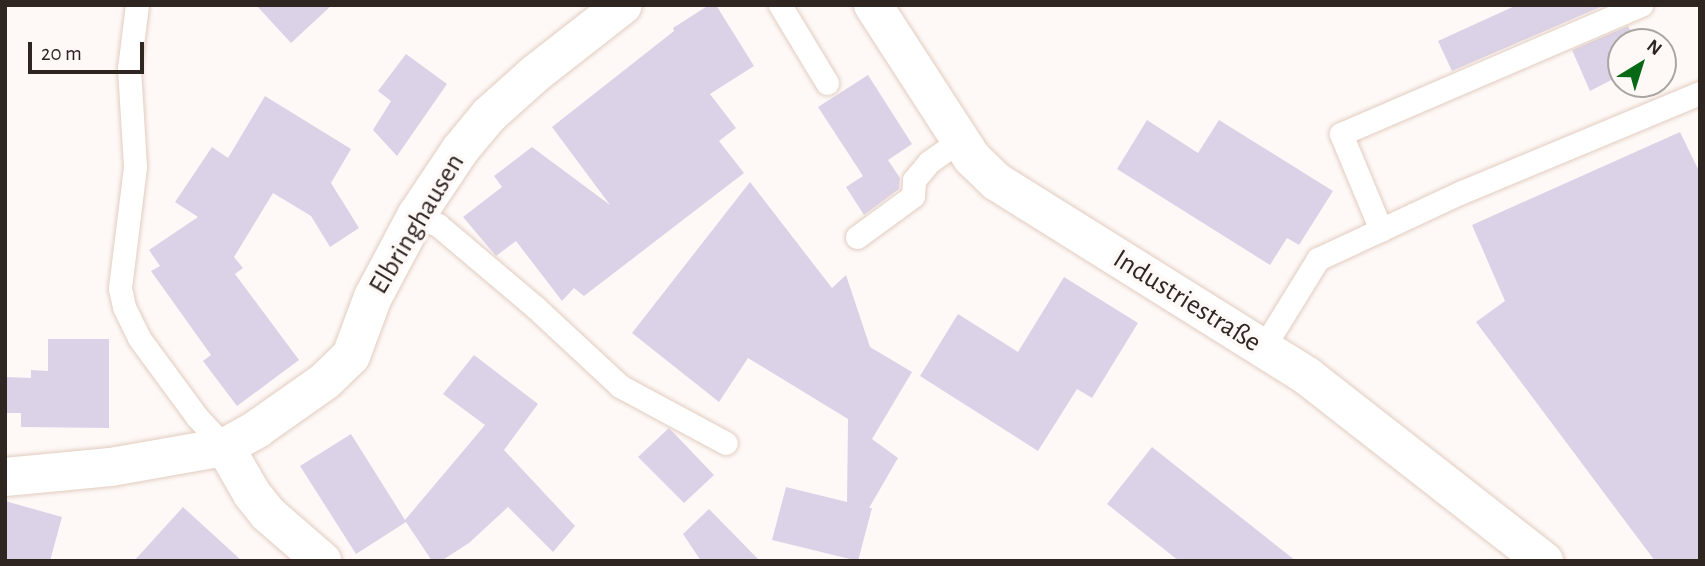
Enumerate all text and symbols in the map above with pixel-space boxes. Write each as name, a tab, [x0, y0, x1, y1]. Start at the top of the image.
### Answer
scale bar	[32, 28, 147, 72]
north arrow	[1607, 28, 1677, 98]
text: N	[1643, 36, 1665, 59]
text: 20 m	[41, 43, 82, 64]
street label: Elbringhausen	[362, 148, 472, 300]
street label: Industriestraße	[1107, 242, 1267, 360]

